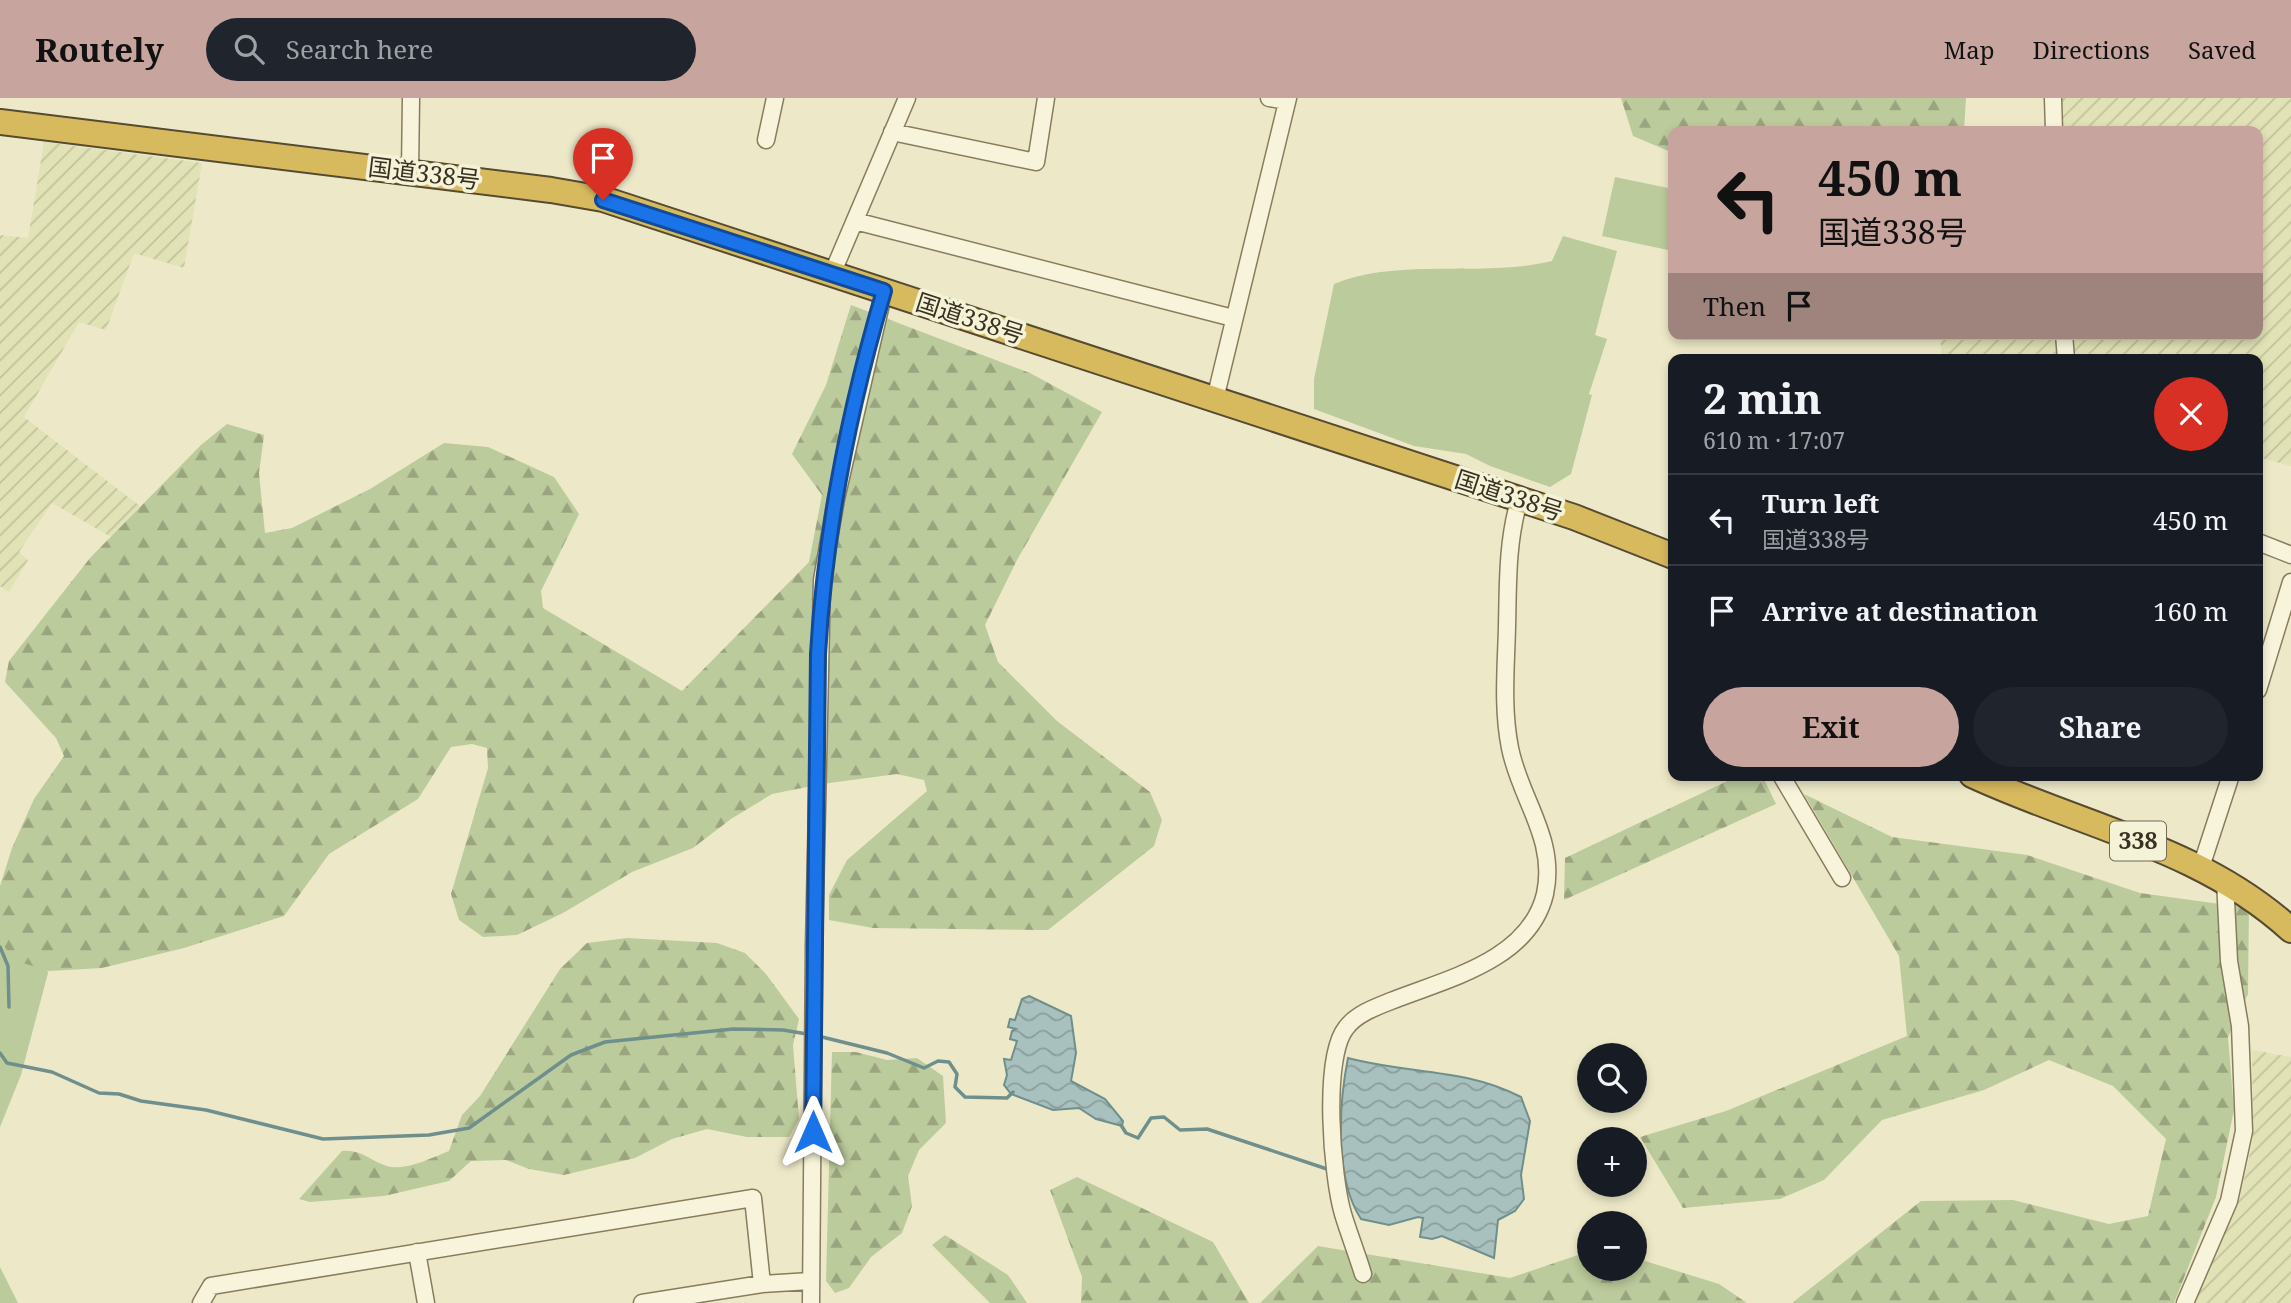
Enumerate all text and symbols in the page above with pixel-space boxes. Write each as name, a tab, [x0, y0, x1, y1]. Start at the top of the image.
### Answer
search box	[206, 18, 696, 81]
text: Routely	[35, 27, 164, 72]
icon: search	[230, 30, 268, 68]
text: Search here	[286, 31, 433, 67]
text: Map	[1944, 33, 1995, 66]
text: Directions	[2033, 33, 2150, 66]
text: Saved	[2188, 33, 2256, 66]
pin	[573, 128, 633, 200]
icon: arrive	[584, 139, 622, 177]
text: 450 m	[1818, 144, 1962, 210]
street label: 国道338号	[366, 149, 482, 196]
icon: left	[1703, 154, 1794, 245]
text: 国道338号	[1818, 210, 1968, 253]
street label: 国道338号	[912, 285, 1029, 351]
icon: arrive	[1780, 287, 1818, 325]
text: Then	[1703, 288, 1766, 324]
text: 2 min	[1703, 369, 1822, 426]
button: close	[2154, 377, 2228, 451]
text: 610 m · 17:07	[1703, 424, 1845, 456]
street label: 国道338号	[1451, 462, 1568, 528]
text: Turn left	[1762, 485, 1879, 521]
icon: left	[1703, 501, 1741, 539]
text: 450 m	[2153, 502, 2228, 538]
text: 国道338号	[1762, 523, 1870, 555]
icon: arrive	[1703, 592, 1741, 630]
text: Arrive at destination	[1762, 593, 2038, 629]
text: 160 m	[2153, 593, 2228, 629]
button: Exit	[1703, 687, 1959, 767]
button: Share	[1973, 687, 2228, 767]
road number: 338	[2110, 821, 2166, 860]
map controls	[1577, 1043, 1647, 1281]
button: search	[1577, 1043, 1647, 1113]
position arrow	[776, 1095, 850, 1169]
button: +	[1577, 1127, 1647, 1197]
button: −	[1577, 1211, 1647, 1281]

